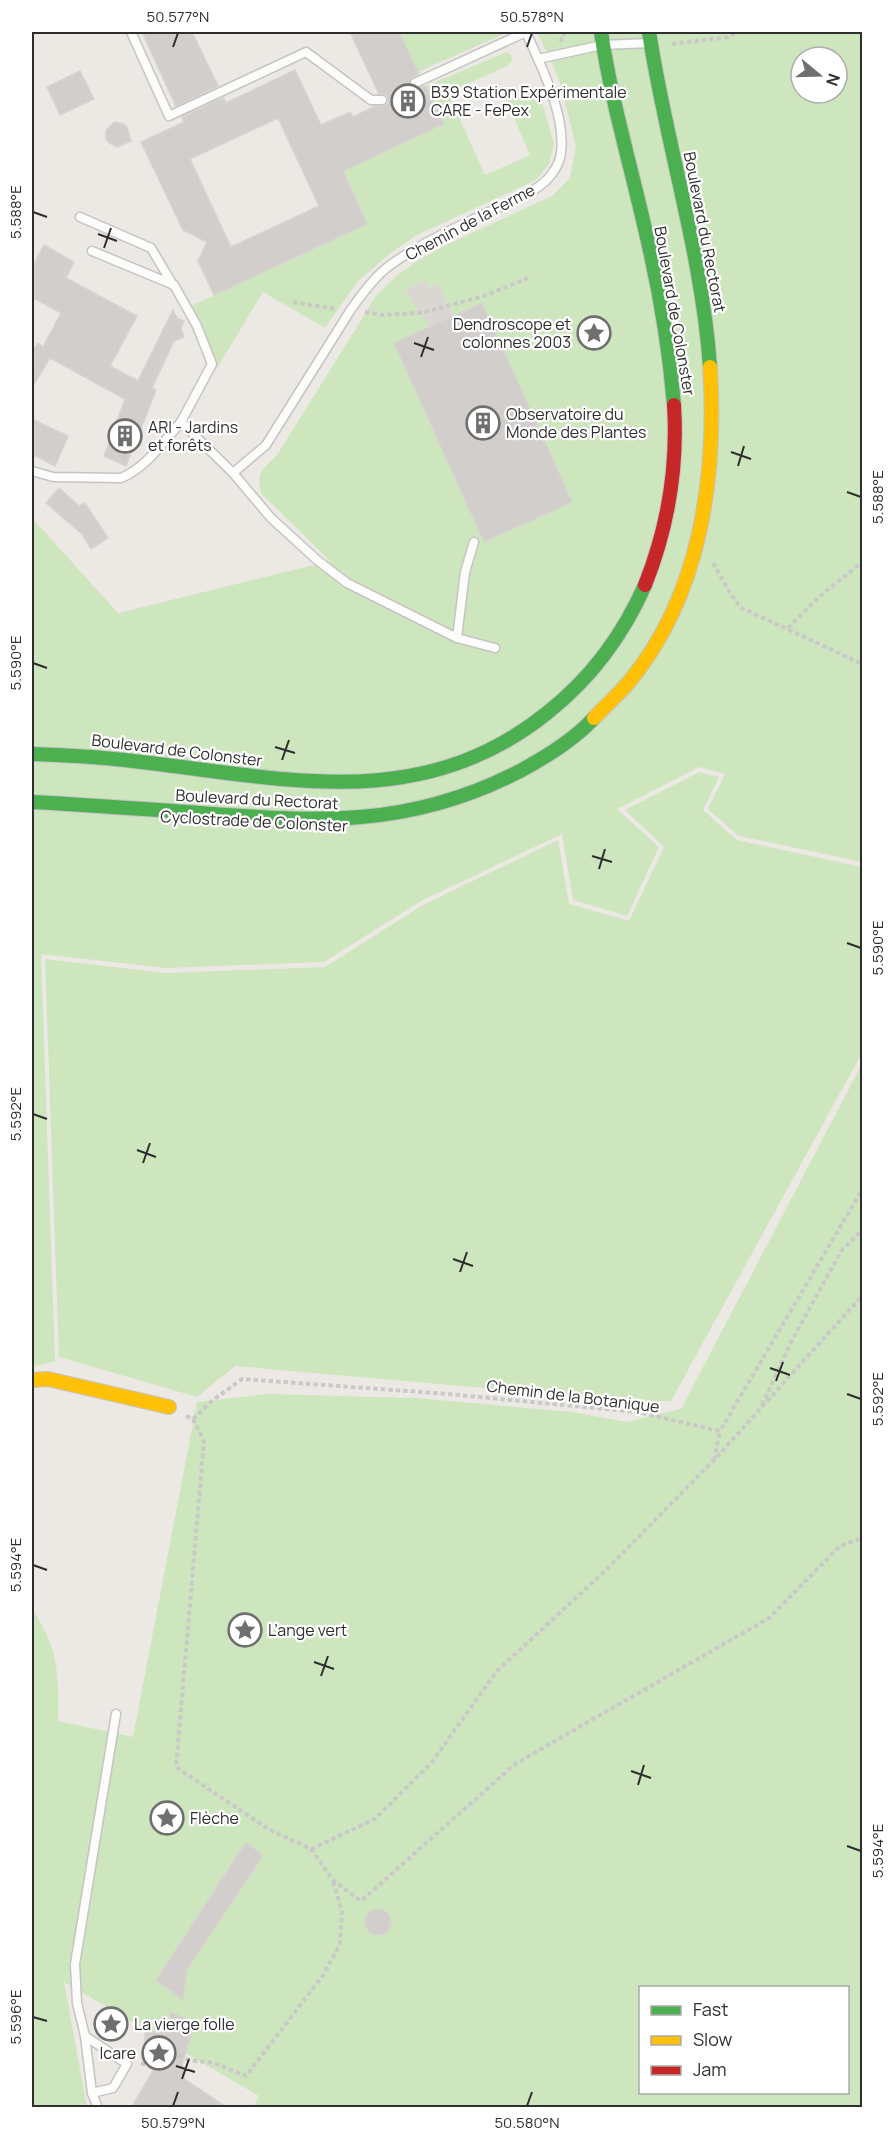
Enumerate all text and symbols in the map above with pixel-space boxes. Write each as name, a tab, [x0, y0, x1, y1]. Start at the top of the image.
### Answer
text: 50.577°N	[147, 6, 209, 27]
text: 50.578°N	[500, 6, 564, 27]
north arrow	[789, 45, 849, 105]
text: N	[821, 71, 845, 89]
place label: B39 Station Expérimentale CARE - FePex	[431, 81, 627, 121]
building icon: B39 Station Expérimentale CARE - FePex	[390, 83, 426, 119]
street label: Boulevard du Rectorat	[679, 150, 731, 314]
street label: Chemin de la Ferme	[401, 179, 539, 265]
text: 5.588°E	[5, 185, 26, 239]
street label: Boulevard de Colonster	[649, 225, 701, 398]
place label: Dendroscope et colonnes 2003	[453, 313, 571, 353]
place icon: Dendroscope et colonnes 2003	[576, 315, 612, 351]
place label: Observatoire du Monde des Plantes	[506, 403, 646, 443]
building icon: Observatoire du Monde des Plantes	[465, 405, 501, 441]
place label: ARI - Jardins et forêts	[148, 416, 238, 456]
building icon: ARI - Jardins et forêts	[107, 418, 143, 454]
text: 5.588°E	[867, 470, 888, 524]
text: 5.590°E	[5, 636, 26, 690]
street label: Boulevard de Colonster	[90, 729, 264, 771]
street label: Boulevard du Rectorat	[175, 784, 339, 814]
street label: Cyclostrade de Colonster	[160, 805, 349, 837]
text: 5.590°E	[867, 921, 888, 975]
text: 5.592°E	[5, 1087, 26, 1141]
text: 5.592°E	[867, 1372, 888, 1426]
street label: Chemin de la Botanique	[485, 1374, 661, 1418]
text: 5.594°E	[5, 1538, 26, 1592]
place icon: L’ange vert	[227, 1612, 263, 1648]
place label: L’ange vert	[268, 1619, 347, 1641]
place icon: Flèche	[149, 1800, 185, 1836]
place label: Flèche	[190, 1807, 239, 1829]
text: 5.594°E	[867, 1824, 888, 1878]
legend	[639, 1986, 849, 2094]
text: 5.596°E	[5, 1989, 26, 2045]
text: Fast	[693, 1997, 728, 2021]
place icon: La vierge folle	[93, 2006, 129, 2042]
place label: La vierge folle	[134, 2013, 235, 2035]
text: Slow	[693, 2027, 733, 2051]
place icon: Icare	[141, 2035, 177, 2071]
place label: Icare	[100, 2042, 136, 2064]
text: Jam	[693, 2057, 727, 2081]
text: 50.579°N	[141, 2112, 205, 2133]
text: 50.580°N	[494, 2112, 560, 2133]

